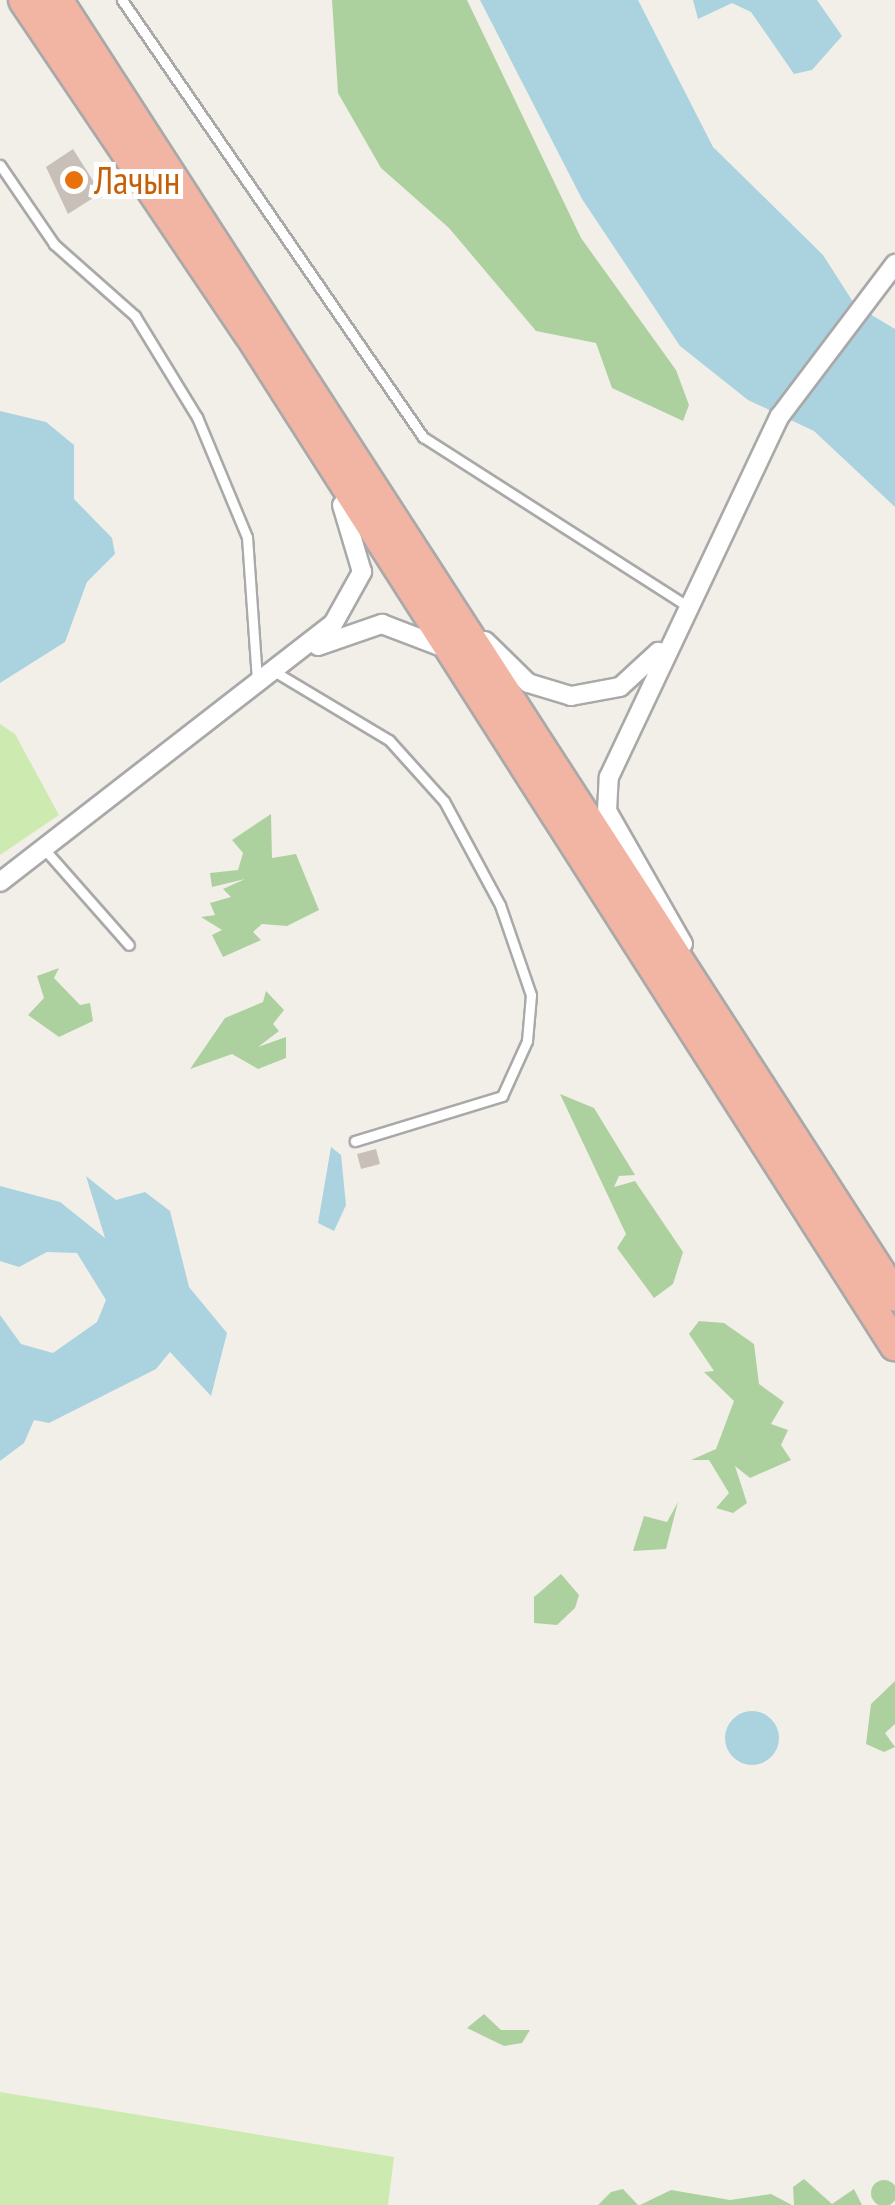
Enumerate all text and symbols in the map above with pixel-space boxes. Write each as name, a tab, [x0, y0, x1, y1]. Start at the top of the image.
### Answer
place label: Лачын	[94, 157, 180, 203]
marker: Лачын	[63, 169, 85, 191]

